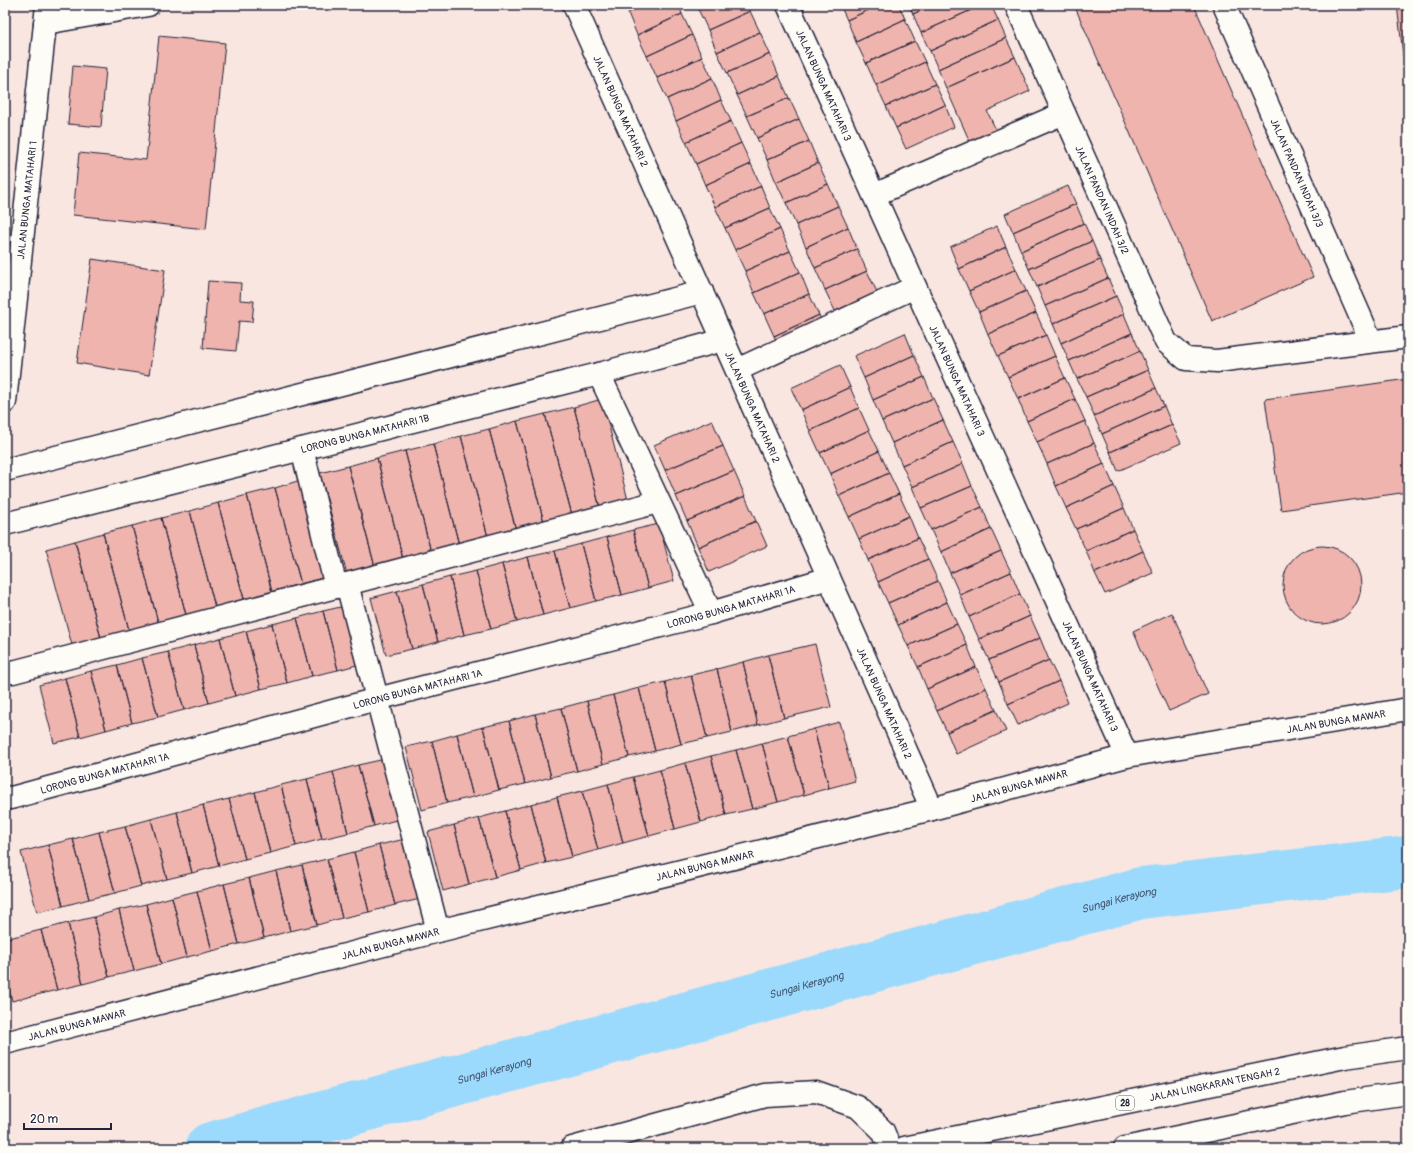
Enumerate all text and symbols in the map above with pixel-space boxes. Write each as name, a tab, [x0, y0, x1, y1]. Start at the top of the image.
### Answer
street label: JALAN BUNGA MATAHARI 3	[793, 28, 854, 143]
street label: JALAN BUNGA MATAHARI 2	[590, 54, 650, 169]
street label: JALAN PANDAN INDAH 3/3	[1267, 117, 1326, 230]
street label: JALAN BUNGA MATAHARI 1	[15, 140, 40, 260]
street label: JALAN PANDAN INDAH 3/2	[1072, 144, 1131, 256]
street label: JALAN BUNGA MATAHARI 3	[926, 323, 987, 439]
street label: JALAN BUNGA MATAHARI 2	[722, 350, 782, 465]
street label: LORONG BUNGA MATAHARI 1B	[299, 412, 431, 456]
street label: LORONG BUNGA MATAHARI 1A	[666, 583, 797, 631]
street label: JALAN BUNGA MATAHARI 3	[1060, 619, 1120, 734]
street label: JALAN BUNGA MATAHARI 2	[854, 646, 914, 761]
street label: LORONG BUNGA MATAHARI 1A	[352, 667, 484, 712]
street label: JALAN BUNGA MAWAR	[1286, 708, 1387, 736]
street label: LORONG BUNGA MATAHARI 1A	[39, 750, 171, 797]
street label: JALAN BUNGA MAWAR	[969, 767, 1069, 805]
street label: JALAN BUNGA MAWAR	[655, 848, 755, 884]
water label: Sungai Kerayong	[1080, 885, 1158, 916]
street label: JALAN BUNGA MAWAR	[341, 926, 441, 963]
water label: Sungai Kerayong	[767, 969, 846, 1002]
street label: JALAN BUNGA MAWAR	[27, 1007, 127, 1044]
water label: Sungai Kerayong	[455, 1054, 534, 1087]
street label: JALAN LINGKARAN TENGAH 2	[1148, 1066, 1281, 1104]
road number: 28	[1116, 1096, 1134, 1110]
scale bar	[24, 1105, 111, 1131]
text: 20 m	[30, 1112, 59, 1127]

